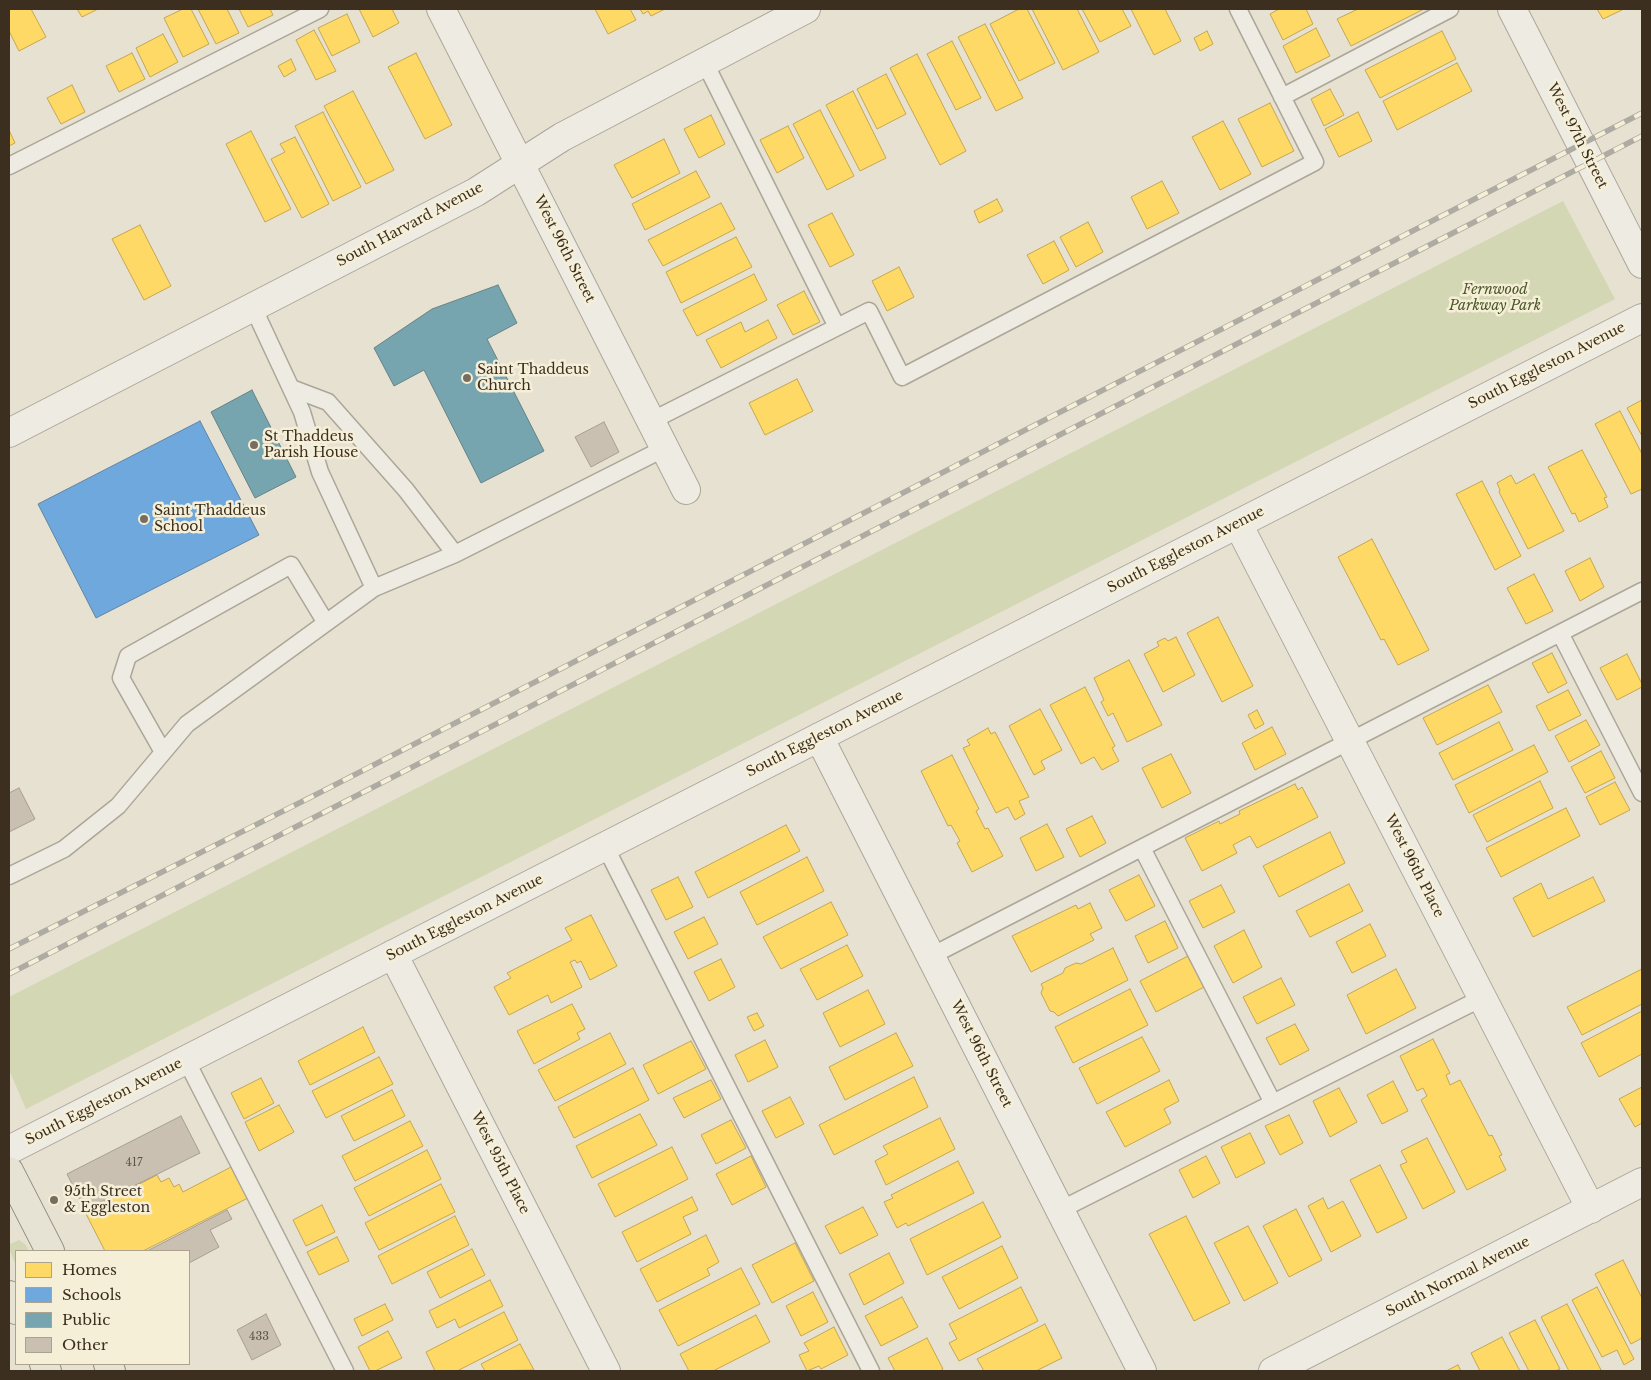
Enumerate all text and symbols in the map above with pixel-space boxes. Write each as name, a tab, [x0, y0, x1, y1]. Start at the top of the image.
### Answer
street label: West 97th Street	[1543, 80, 1611, 192]
street label: South Harvard Avenue	[334, 179, 486, 271]
street label: West 96th Street	[530, 193, 598, 305]
park label: Fernwood Parkway Park	[1449, 282, 1541, 314]
street label: South Eggleston Avenue	[1466, 319, 1628, 413]
place label: Saint Thaddeus Church	[477, 362, 589, 394]
marker: Saint Thaddeus Church	[461, 372, 473, 384]
place label: St Thaddeus Parish House	[264, 429, 358, 462]
marker: St Thaddeus Parish House	[248, 439, 260, 451]
place label: Saint Thaddeus School	[154, 503, 266, 536]
street label: South Eggleston Avenue	[1105, 503, 1267, 597]
marker: Saint Thaddeus School	[138, 513, 150, 525]
street label: South Eggleston Avenue	[744, 687, 906, 781]
street label: West 96th Place	[1381, 812, 1447, 920]
street label: South Eggleston Avenue	[384, 871, 546, 965]
street label: West 96th Street	[947, 998, 1015, 1110]
street label: South Eggleston Avenue	[23, 1055, 185, 1149]
street label: West 95th Place	[467, 1109, 533, 1217]
house number: 417	[126, 1156, 142, 1170]
place label: 95th Street & Eggleston	[64, 1184, 150, 1216]
marker: 95th Street & Eggleston	[48, 1194, 60, 1206]
street label: South Normal Avenue	[1383, 1233, 1533, 1321]
legend	[15, 1250, 190, 1365]
text: Homes	[62, 1260, 117, 1279]
text: Schools	[62, 1285, 121, 1304]
text: Public	[62, 1310, 110, 1329]
house number: 433	[249, 1330, 269, 1344]
text: Other	[62, 1335, 108, 1354]

